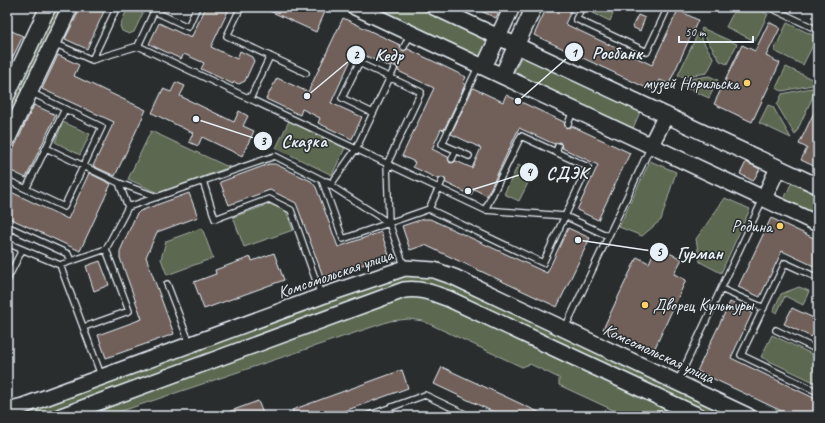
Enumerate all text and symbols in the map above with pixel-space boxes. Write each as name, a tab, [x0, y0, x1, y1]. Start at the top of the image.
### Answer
scale bar	[679, 18, 753, 44]
text: 50 m	[685, 24, 707, 40]
callout: Росбанк	[564, 37, 650, 67]
callout: Кедр	[346, 40, 411, 70]
text: Росбанк	[592, 42, 644, 64]
text: Кедр	[375, 44, 405, 66]
text: 1	[571, 45, 578, 61]
text: 2	[353, 47, 360, 63]
place label: музей Норильска	[643, 73, 741, 95]
marker: музей Норильска	[742, 78, 752, 88]
callout: Сказка	[253, 126, 334, 156]
text: Сказка	[281, 130, 328, 153]
text: 3	[260, 133, 267, 149]
callout: СДЭК	[519, 157, 596, 187]
text: СДЭК	[546, 162, 591, 184]
text: 4	[526, 164, 533, 180]
place label: Родина	[731, 216, 774, 237]
marker: Родина	[775, 221, 785, 231]
callout: Гурман	[649, 237, 731, 267]
text: Гурман	[677, 242, 724, 264]
street label: Комсомольская улица	[275, 244, 396, 303]
text: 5	[656, 244, 663, 260]
place label: Дворец Культуры	[653, 295, 755, 316]
marker: Дворец Культуры	[640, 300, 650, 310]
street label: Комсомольская улица	[600, 319, 719, 389]

